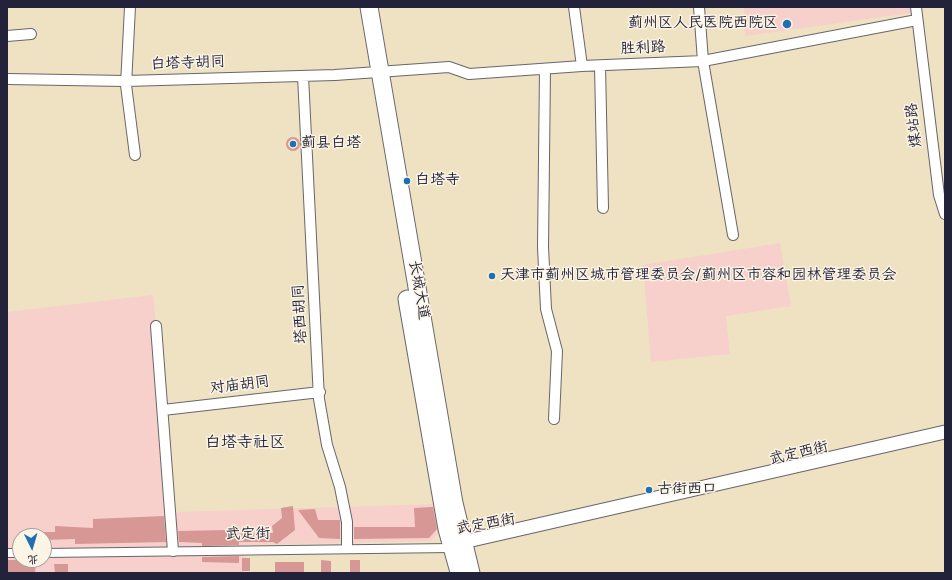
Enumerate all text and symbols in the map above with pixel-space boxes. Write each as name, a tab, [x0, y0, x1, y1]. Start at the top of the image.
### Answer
place label: 蓟州区人民医院西院区	[628, 15, 778, 33]
marker: 蓟州区人民医院西院区	[781, 18, 793, 30]
street label: 胜利路	[620, 39, 666, 59]
street label: 白塔寺胡同	[150, 54, 226, 74]
street label: 煤站路	[903, 102, 927, 148]
place label: 蓟县白塔	[301, 135, 361, 153]
marker: 蓟县白塔	[288, 139, 298, 149]
place label: 白塔寺	[415, 172, 460, 190]
marker: 白塔寺	[402, 176, 412, 186]
street label: 长城大道	[404, 259, 432, 321]
place label: 天津市蓟州区城市管理委员会/蓟州区市容和园林管理委员会	[500, 267, 897, 285]
marker: 天津市蓟州区城市管理委员会/蓟州区市容和园林管理委员会	[487, 271, 497, 281]
street label: 塔西胡同	[290, 284, 312, 344]
street label: 对庙胡同	[209, 373, 271, 399]
district label: 白塔寺社区	[205, 434, 285, 454]
street label: 武定西街	[768, 438, 830, 470]
place label: 古街西口	[657, 481, 717, 499]
marker: 古街西口	[644, 485, 654, 495]
street label: 武定西街	[455, 511, 517, 539]
street label: 武定街	[225, 526, 271, 544]
north arrow	[12, 528, 52, 568]
text: 北	[27, 552, 39, 566]

